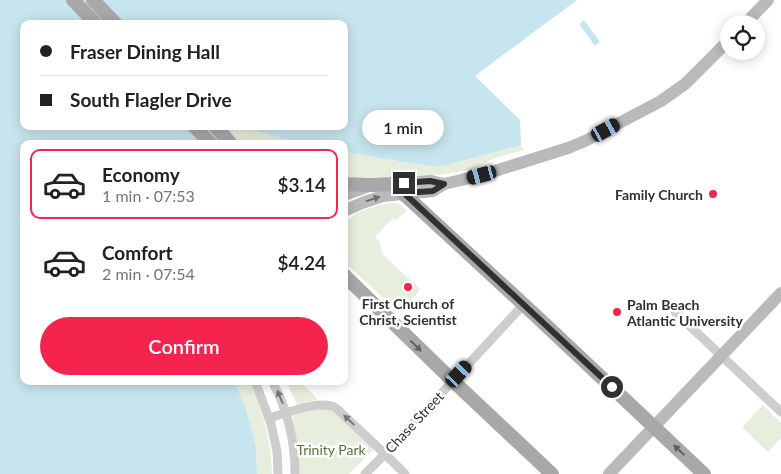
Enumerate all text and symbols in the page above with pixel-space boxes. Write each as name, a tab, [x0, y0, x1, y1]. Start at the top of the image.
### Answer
map controls	[720, 15, 765, 60]
button: locate	[720, 15, 765, 60]
text: Fraser Dining Hall	[70, 40, 220, 63]
text: South Flagler Drive	[70, 88, 232, 111]
callout: 1 min	[363, 110, 445, 146]
car	[589, 116, 622, 144]
text: 1 min	[383, 118, 423, 137]
icon: car	[42, 162, 87, 207]
text: Economy	[102, 163, 180, 186]
car	[465, 164, 498, 186]
route end	[393, 172, 415, 194]
text: $3.14	[277, 173, 326, 196]
text: 1 min · 07:53	[102, 186, 195, 205]
place label: Family Church	[615, 186, 703, 203]
marker: Family Church	[707, 188, 719, 200]
one-way arrow	[366, 195, 381, 203]
icon: car	[42, 240, 87, 285]
text: Comfort	[102, 241, 173, 264]
text: $4.24	[277, 251, 326, 274]
text: 2 min · 07:54	[102, 264, 195, 283]
marker: First Church of Christ, Scientist	[402, 281, 414, 293]
place label: First Church of Christ, Scientist	[359, 295, 458, 328]
place label: Palm Beach Atlantic University	[626, 296, 743, 329]
marker: Palm Beach Atlantic University	[611, 306, 623, 318]
button: Confirm	[40, 317, 328, 375]
one-way arrow	[410, 339, 422, 351]
car	[443, 358, 474, 390]
route start	[601, 376, 623, 398]
street label: Chase Street	[381, 388, 447, 456]
one-way arrow	[275, 390, 283, 404]
one-way arrow	[344, 414, 356, 426]
park label: Trinity Park	[296, 441, 366, 458]
one-way arrow	[674, 444, 686, 456]

